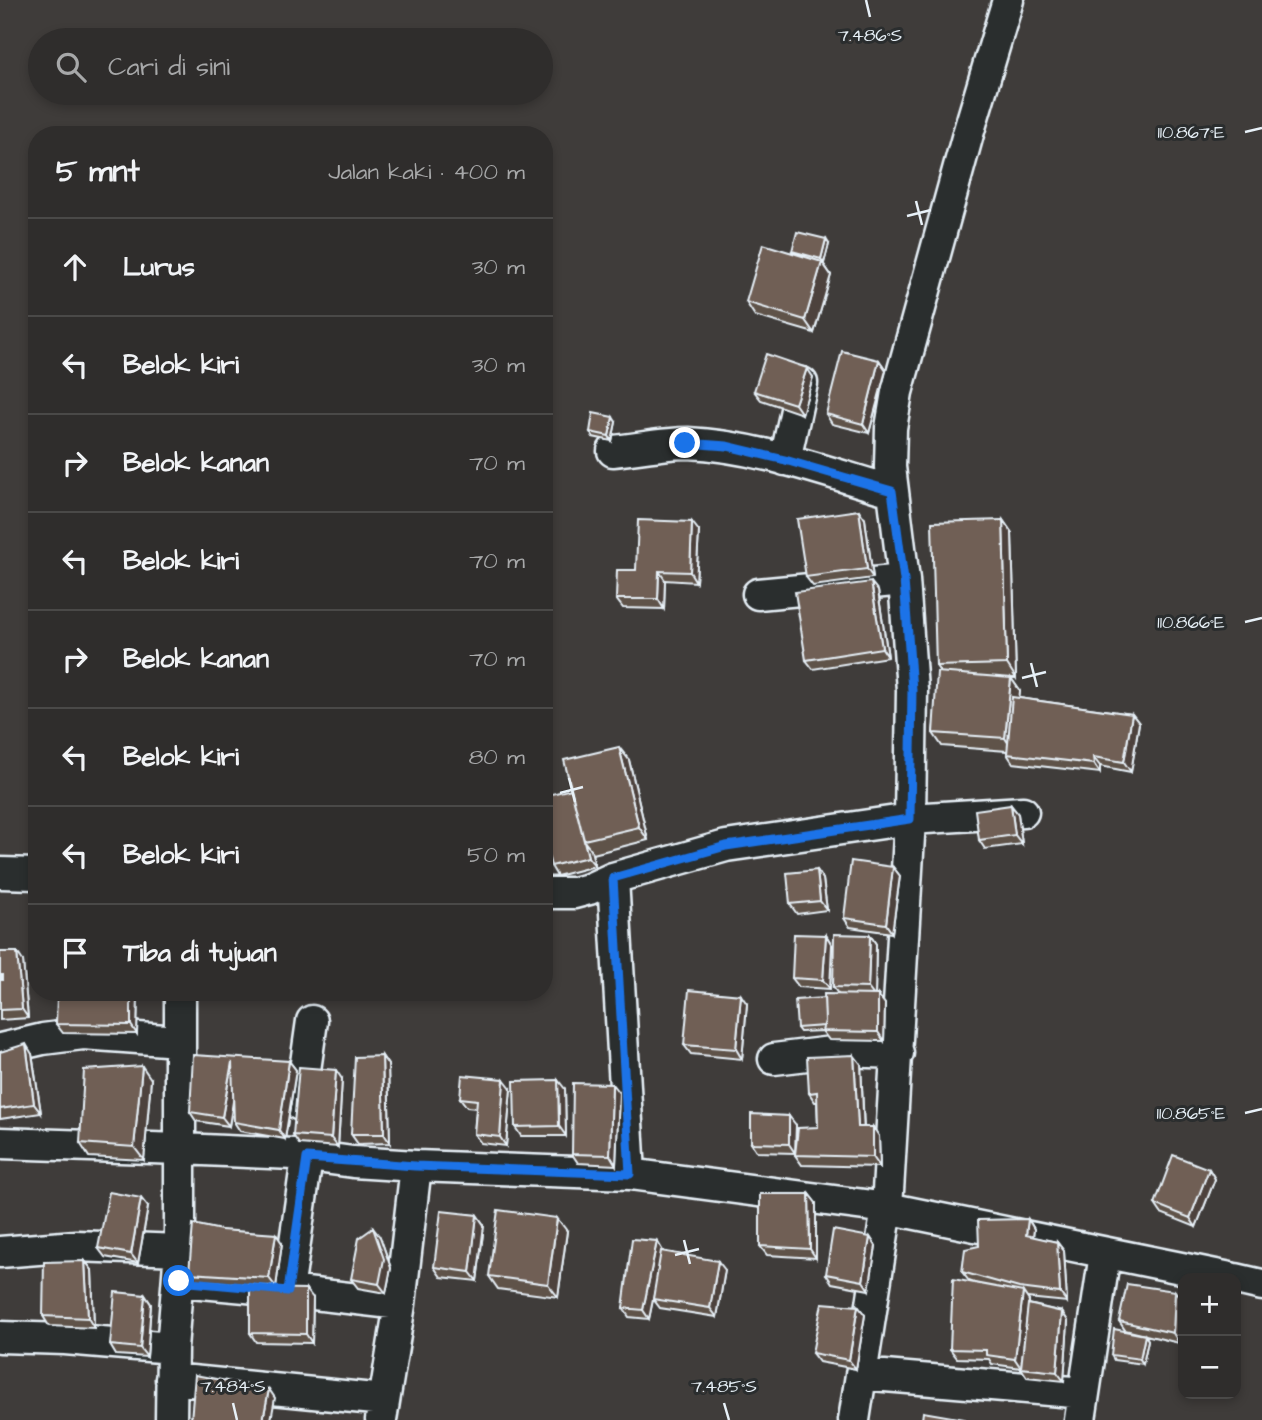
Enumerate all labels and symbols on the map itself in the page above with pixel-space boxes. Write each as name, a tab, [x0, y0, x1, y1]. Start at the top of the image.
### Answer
text: 7.486°S	[838, 23, 902, 48]
text: 110.867°E	[1157, 120, 1225, 145]
route end	[669, 427, 700, 458]
text: 110.866°E	[1157, 610, 1225, 635]
text: 110.865°E	[1157, 1101, 1226, 1126]
route start	[163, 1265, 194, 1296]
text: 7.484°S	[200, 1374, 266, 1399]
text: 7.485°S	[691, 1374, 757, 1399]

